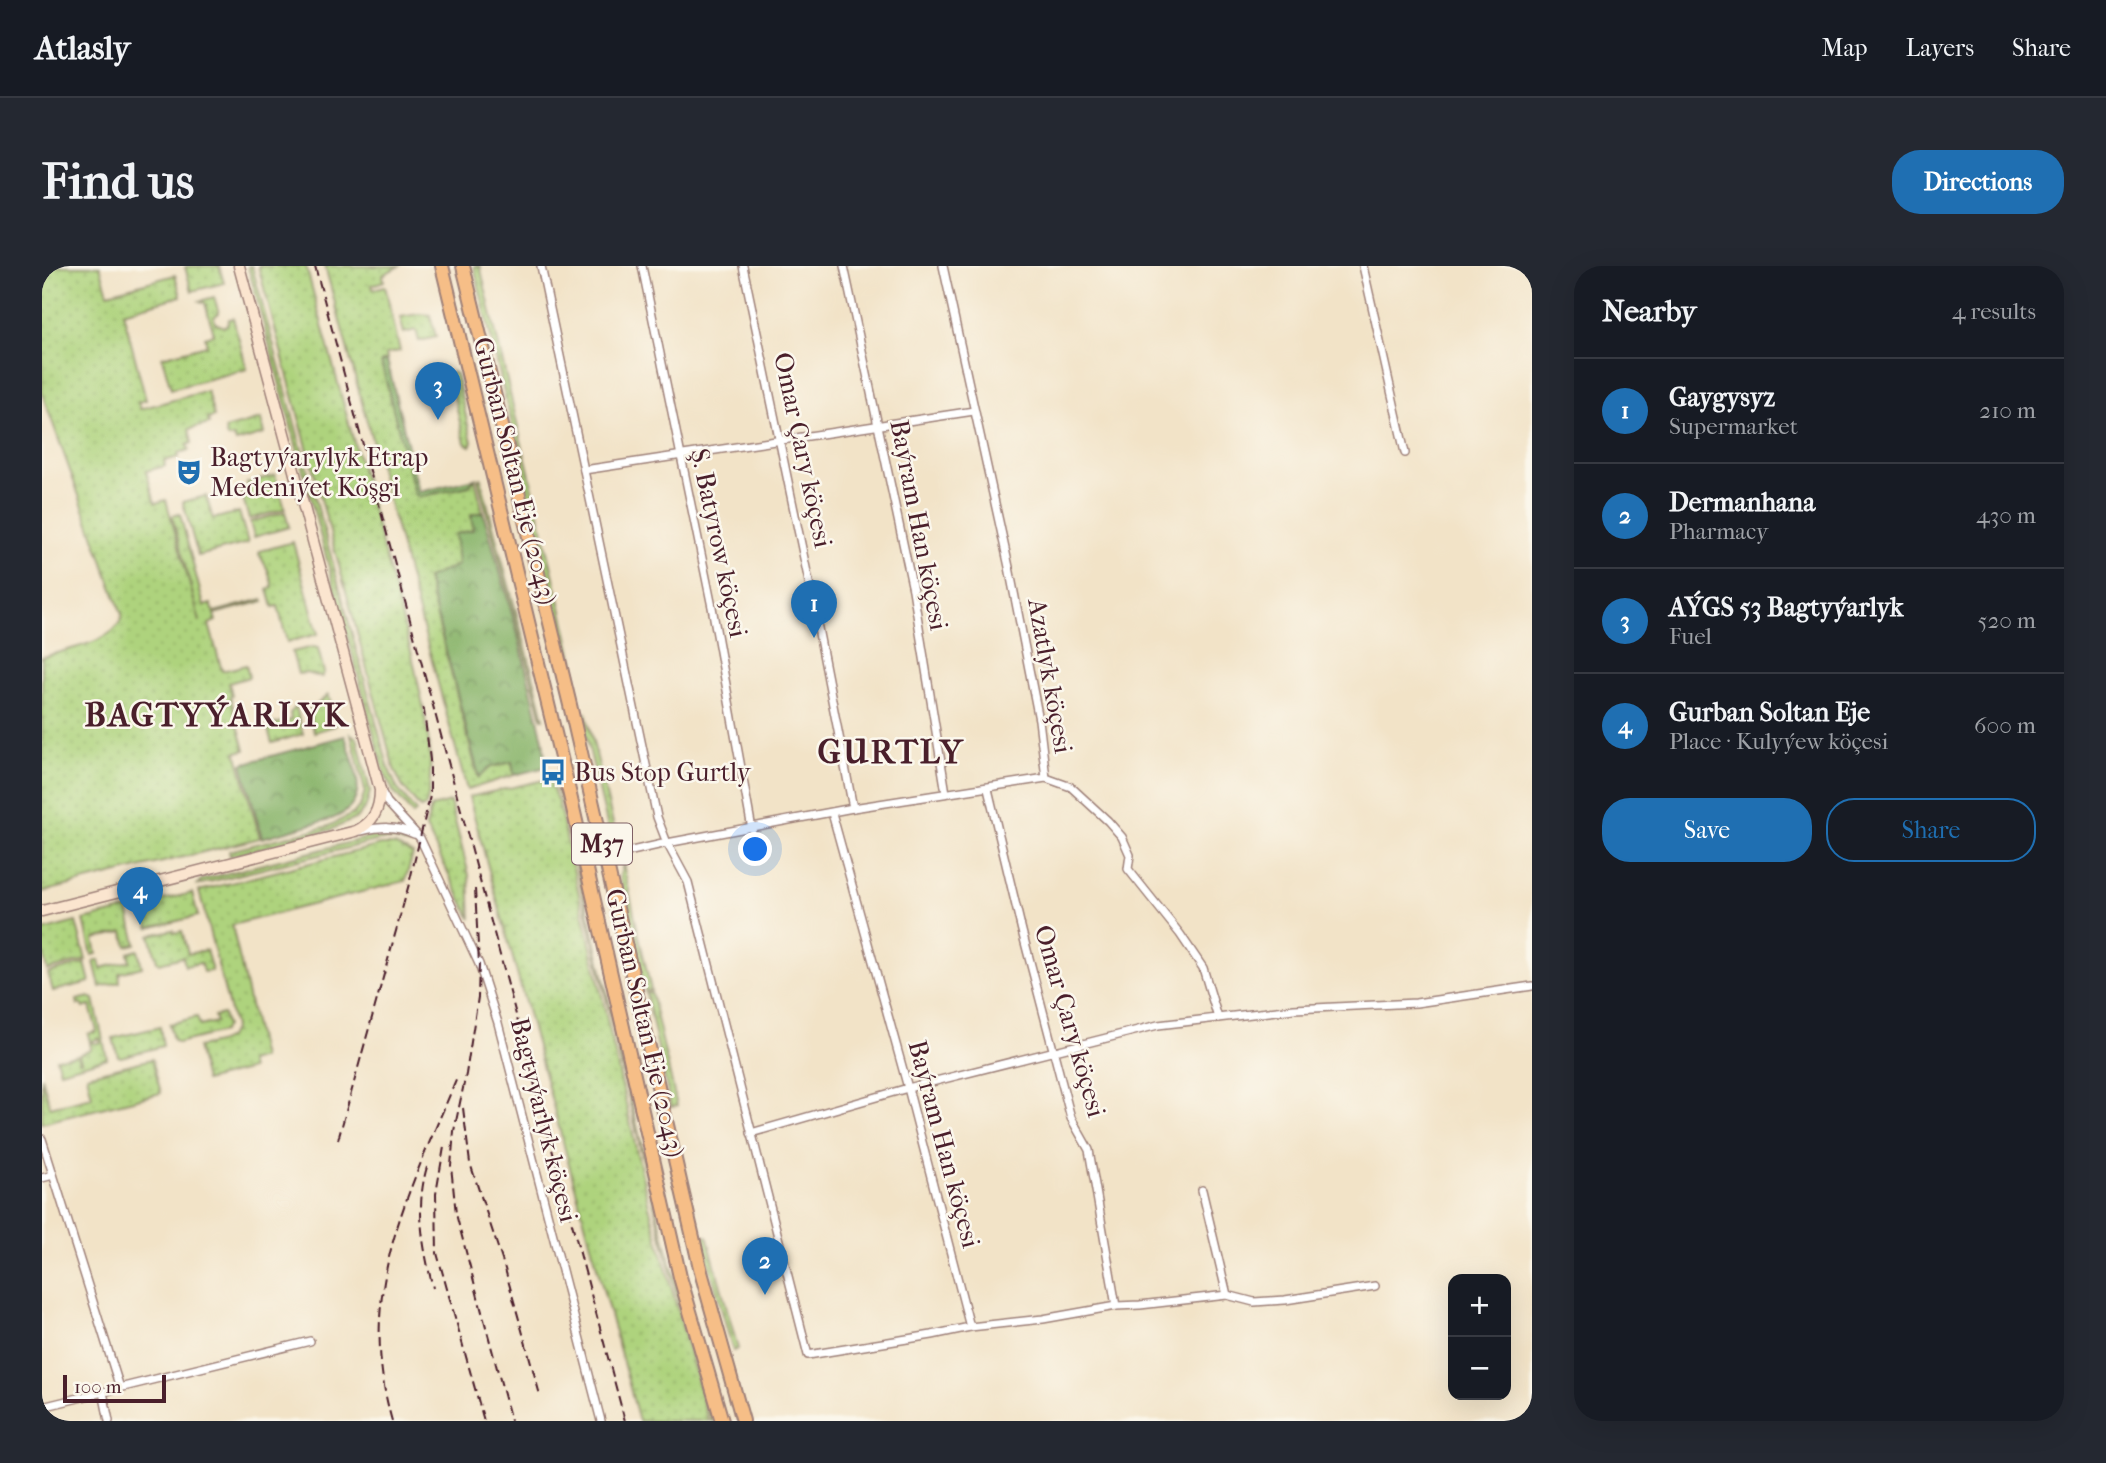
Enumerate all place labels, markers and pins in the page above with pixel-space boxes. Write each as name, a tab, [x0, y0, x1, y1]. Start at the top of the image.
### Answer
pin: 3	[415, 362, 461, 420]
place label: Bagtyýarylyk Etrap Medeniýet Köşgi	[210, 442, 428, 503]
theatre icon: Bagtyýarylyk Etrap Medeniýet Köşgi	[174, 457, 204, 487]
pin: 1	[791, 580, 837, 638]
bus stop icon: Bus Stop Gurtly	[538, 757, 568, 787]
place label: Bus Stop Gurtly	[574, 757, 752, 788]
pin: 4	[117, 867, 163, 925]
pin: 2	[742, 1237, 788, 1295]

